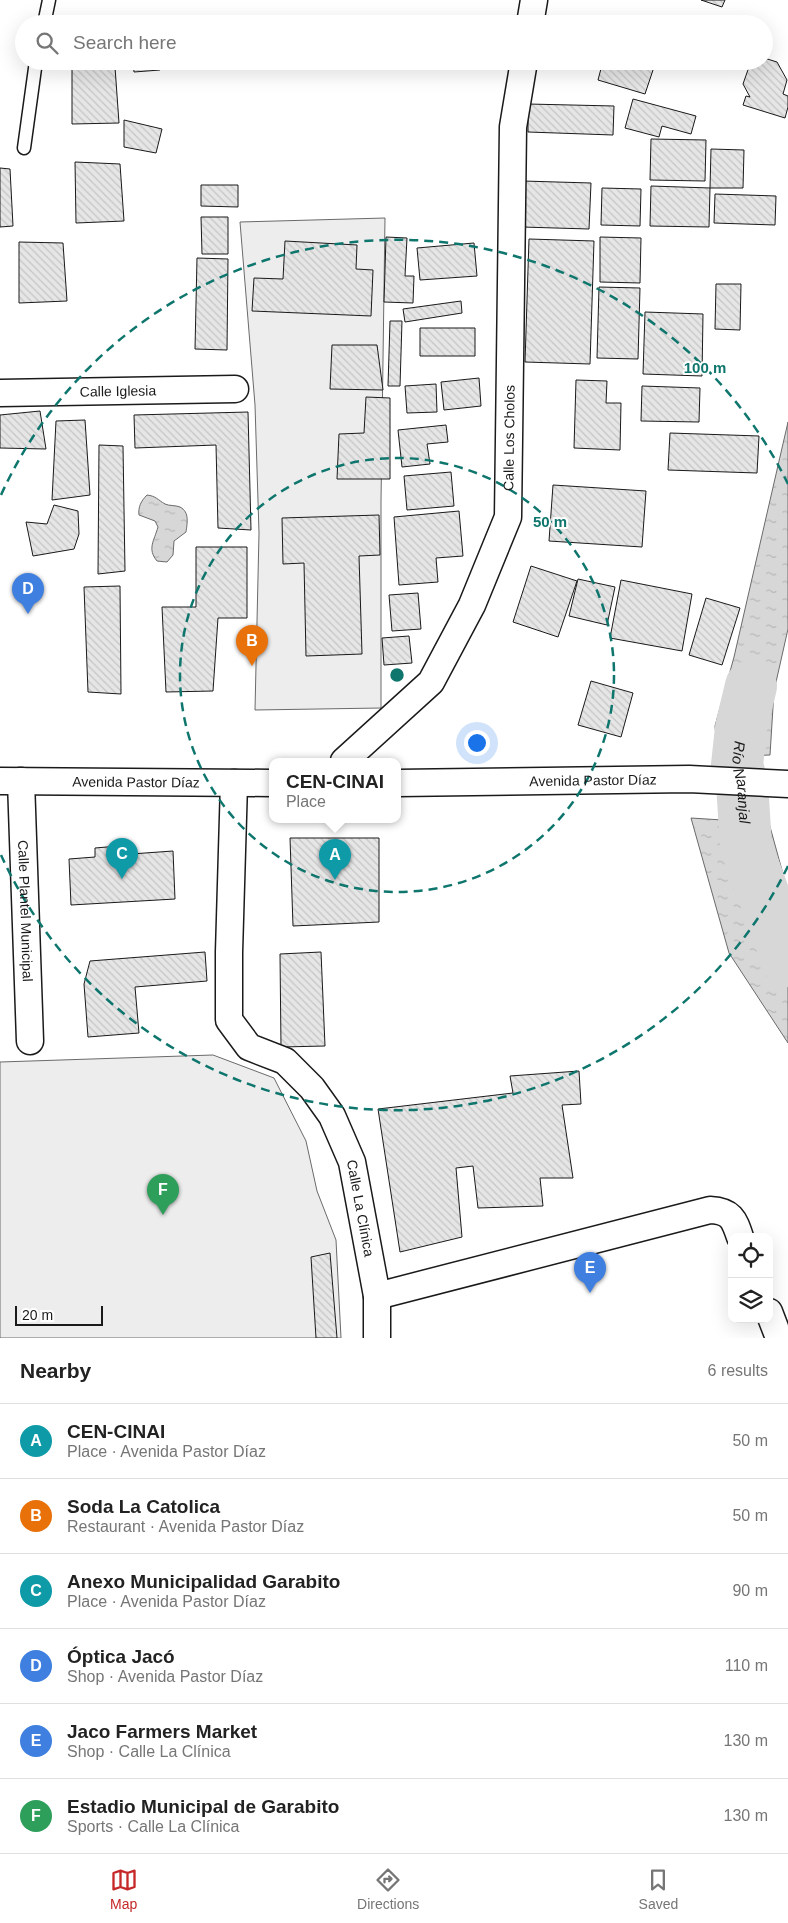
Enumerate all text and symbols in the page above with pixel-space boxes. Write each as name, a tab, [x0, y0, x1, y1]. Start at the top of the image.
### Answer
search box	[15, 15, 773, 70]
icon: search	[33, 29, 61, 57]
text: Search here	[73, 32, 177, 53]
text: 100 m	[684, 359, 726, 376]
street label: Calle Iglesia	[80, 382, 157, 400]
street label: Calle Los Cholos	[500, 385, 518, 491]
text: 50 m	[533, 513, 567, 530]
pin: D	[12, 573, 44, 614]
pin: B	[236, 625, 268, 666]
centre of rings	[388, 666, 406, 684]
your location	[464, 730, 490, 756]
water label: Río Naranjal	[729, 740, 754, 825]
popup	[269, 758, 401, 823]
text: CEN-CINAI	[286, 771, 384, 792]
street label: Avenida Pastor Díaz	[529, 771, 657, 789]
street label: Avenida Pastor Díaz	[72, 774, 200, 790]
text: Place	[286, 793, 326, 810]
pin: C	[106, 838, 138, 879]
pin: A	[319, 839, 351, 880]
street label: Calle Plantel Municipal	[15, 840, 36, 982]
street label: Calle La Clínica	[344, 1158, 378, 1258]
pin: F	[147, 1174, 179, 1215]
map controls	[728, 1233, 773, 1323]
button: locate	[728, 1233, 773, 1278]
pin: E	[574, 1252, 606, 1293]
button: layers	[728, 1278, 773, 1323]
scale bar	[15, 1303, 102, 1326]
text: 20 m	[22, 1307, 53, 1323]
text: Nearby	[20, 1359, 91, 1382]
text: 6 results	[708, 1362, 768, 1379]
text: CEN-CINAI	[67, 1421, 165, 1442]
text: A	[30, 1432, 42, 1449]
text: 50 m	[732, 1432, 768, 1449]
text: Place · Avenida Pastor Díaz	[67, 1443, 266, 1460]
text: Soda La Catolica	[67, 1496, 220, 1517]
text: B	[30, 1507, 42, 1524]
text: 50 m	[732, 1507, 768, 1524]
text: Restaurant · Avenida Pastor Díaz	[67, 1518, 304, 1535]
text: Anexo Municipalidad Garabito	[67, 1571, 340, 1592]
text: C	[30, 1582, 42, 1599]
text: 90 m	[732, 1582, 768, 1599]
text: Place · Avenida Pastor Díaz	[67, 1593, 266, 1610]
text: Óptica Jacó	[67, 1646, 175, 1667]
text: D	[30, 1657, 42, 1674]
text: 110 m	[725, 1657, 768, 1674]
text: Shop · Avenida Pastor Díaz	[67, 1668, 263, 1685]
text: Jaco Farmers Market	[67, 1721, 257, 1742]
text: E	[31, 1732, 41, 1749]
text: 130 m	[724, 1732, 768, 1749]
text: Shop · Calle La Clínica	[67, 1743, 231, 1760]
text: Estadio Municipal de Garabito	[67, 1796, 339, 1817]
text: F	[31, 1807, 41, 1824]
text: 130 m	[724, 1807, 768, 1824]
text: Sports · Calle La Clínica	[67, 1818, 240, 1835]
tab: Map	[110, 1866, 138, 1912]
tab: Directions	[357, 1866, 419, 1912]
tab: Saved	[639, 1866, 678, 1912]

